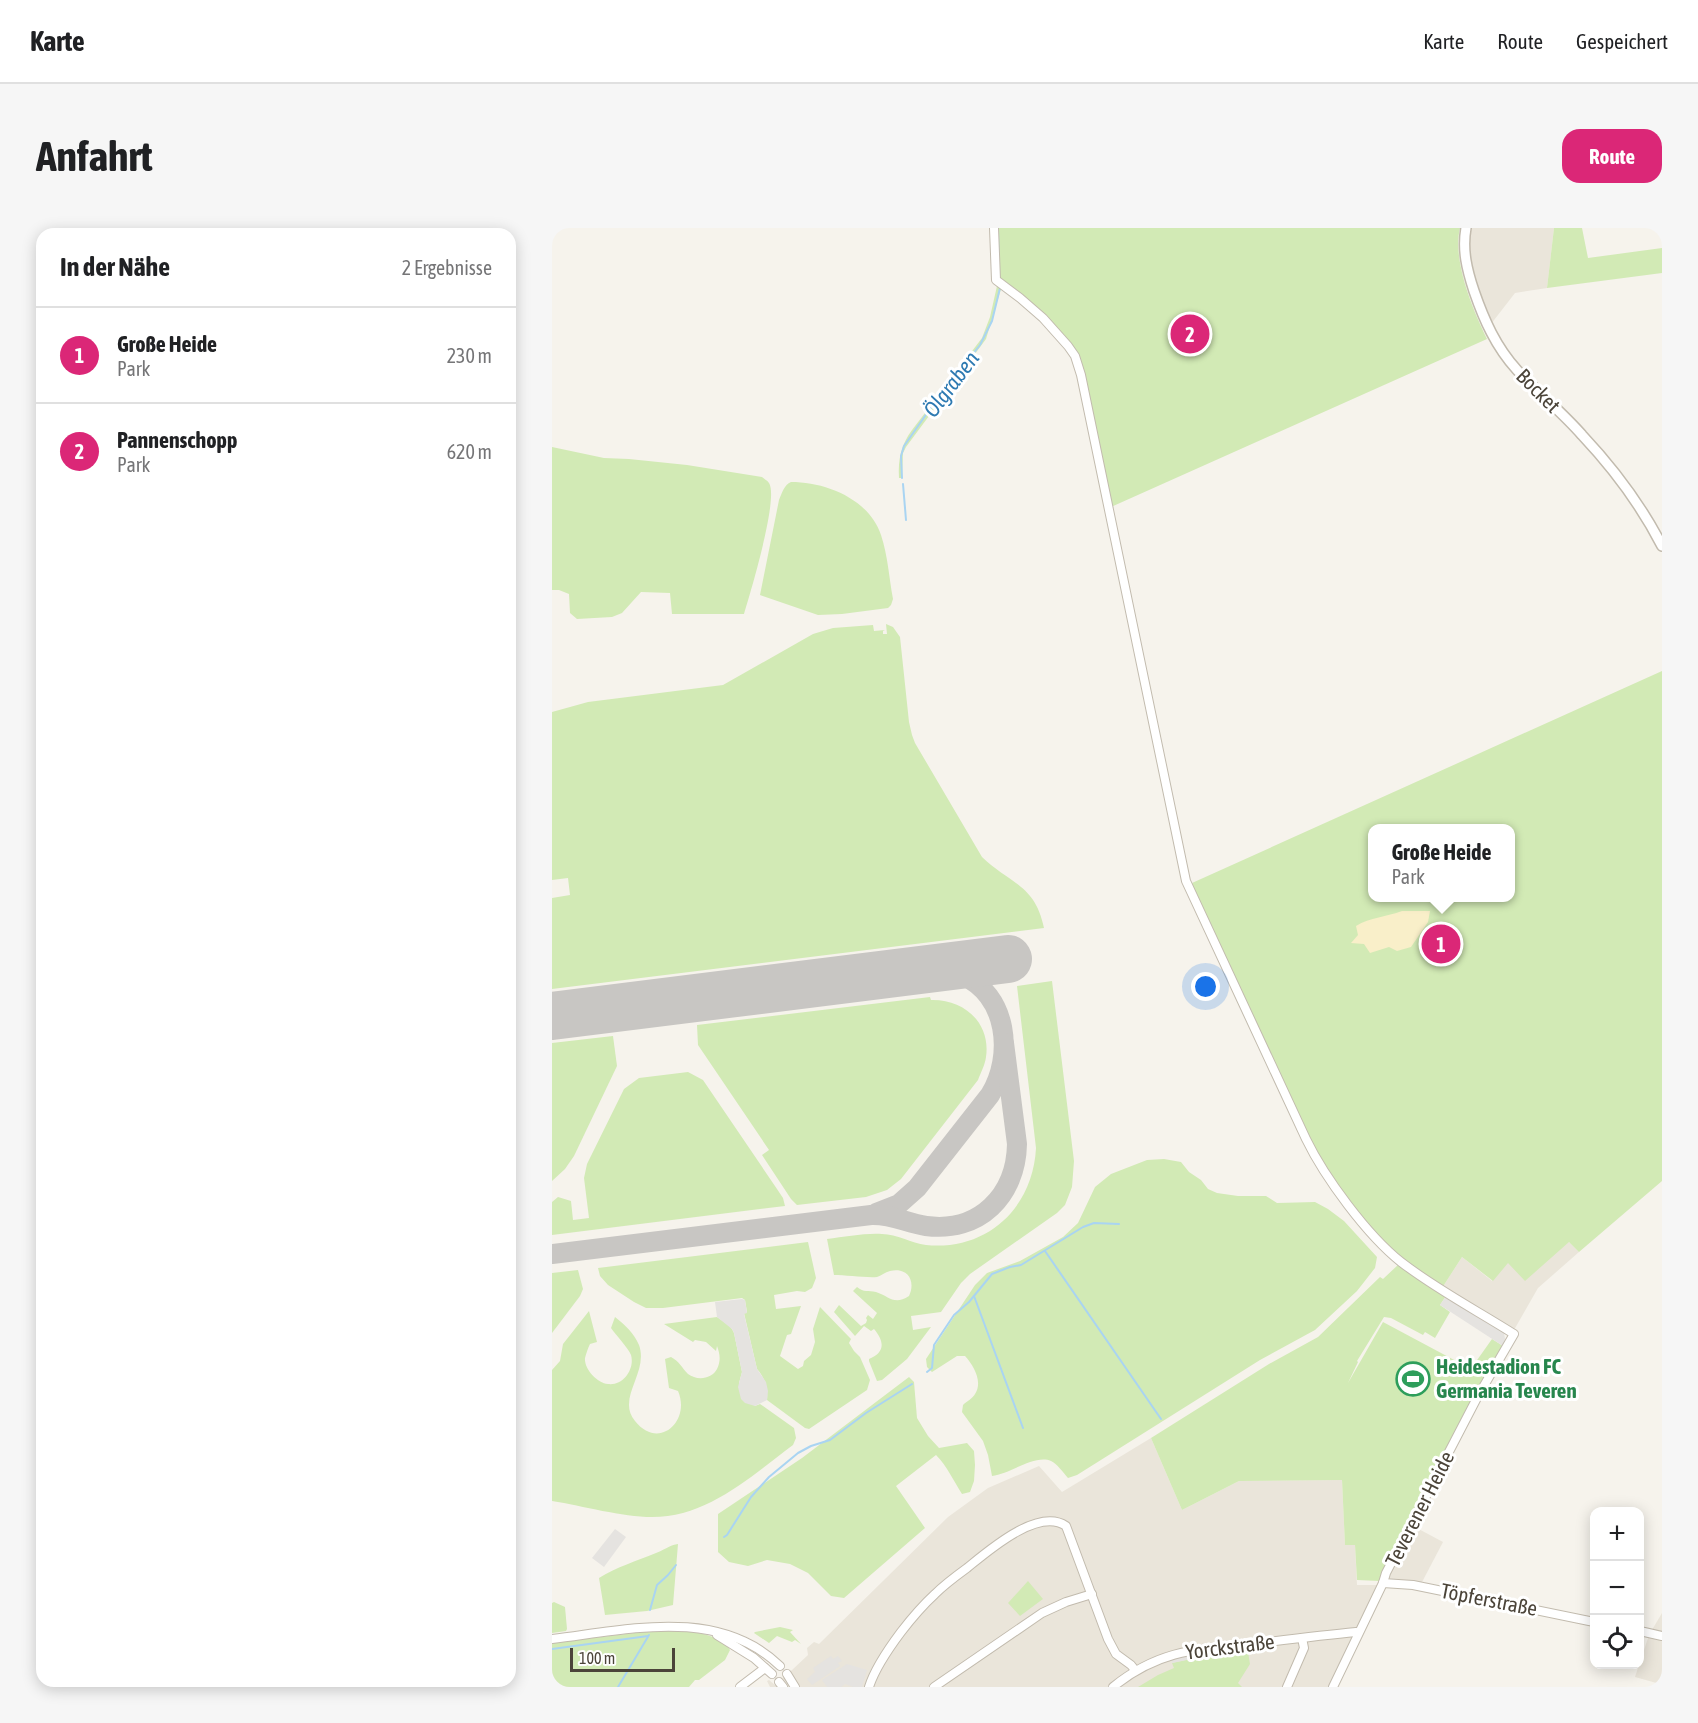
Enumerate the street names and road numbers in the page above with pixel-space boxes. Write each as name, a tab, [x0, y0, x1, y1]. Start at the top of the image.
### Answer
street label: Bocket	[1512, 363, 1566, 417]
street label: Teverener Heide	[1380, 1447, 1458, 1570]
street label: Töpferstraße	[1439, 1578, 1539, 1620]
street label: Yorckstraße	[1184, 1629, 1276, 1663]

